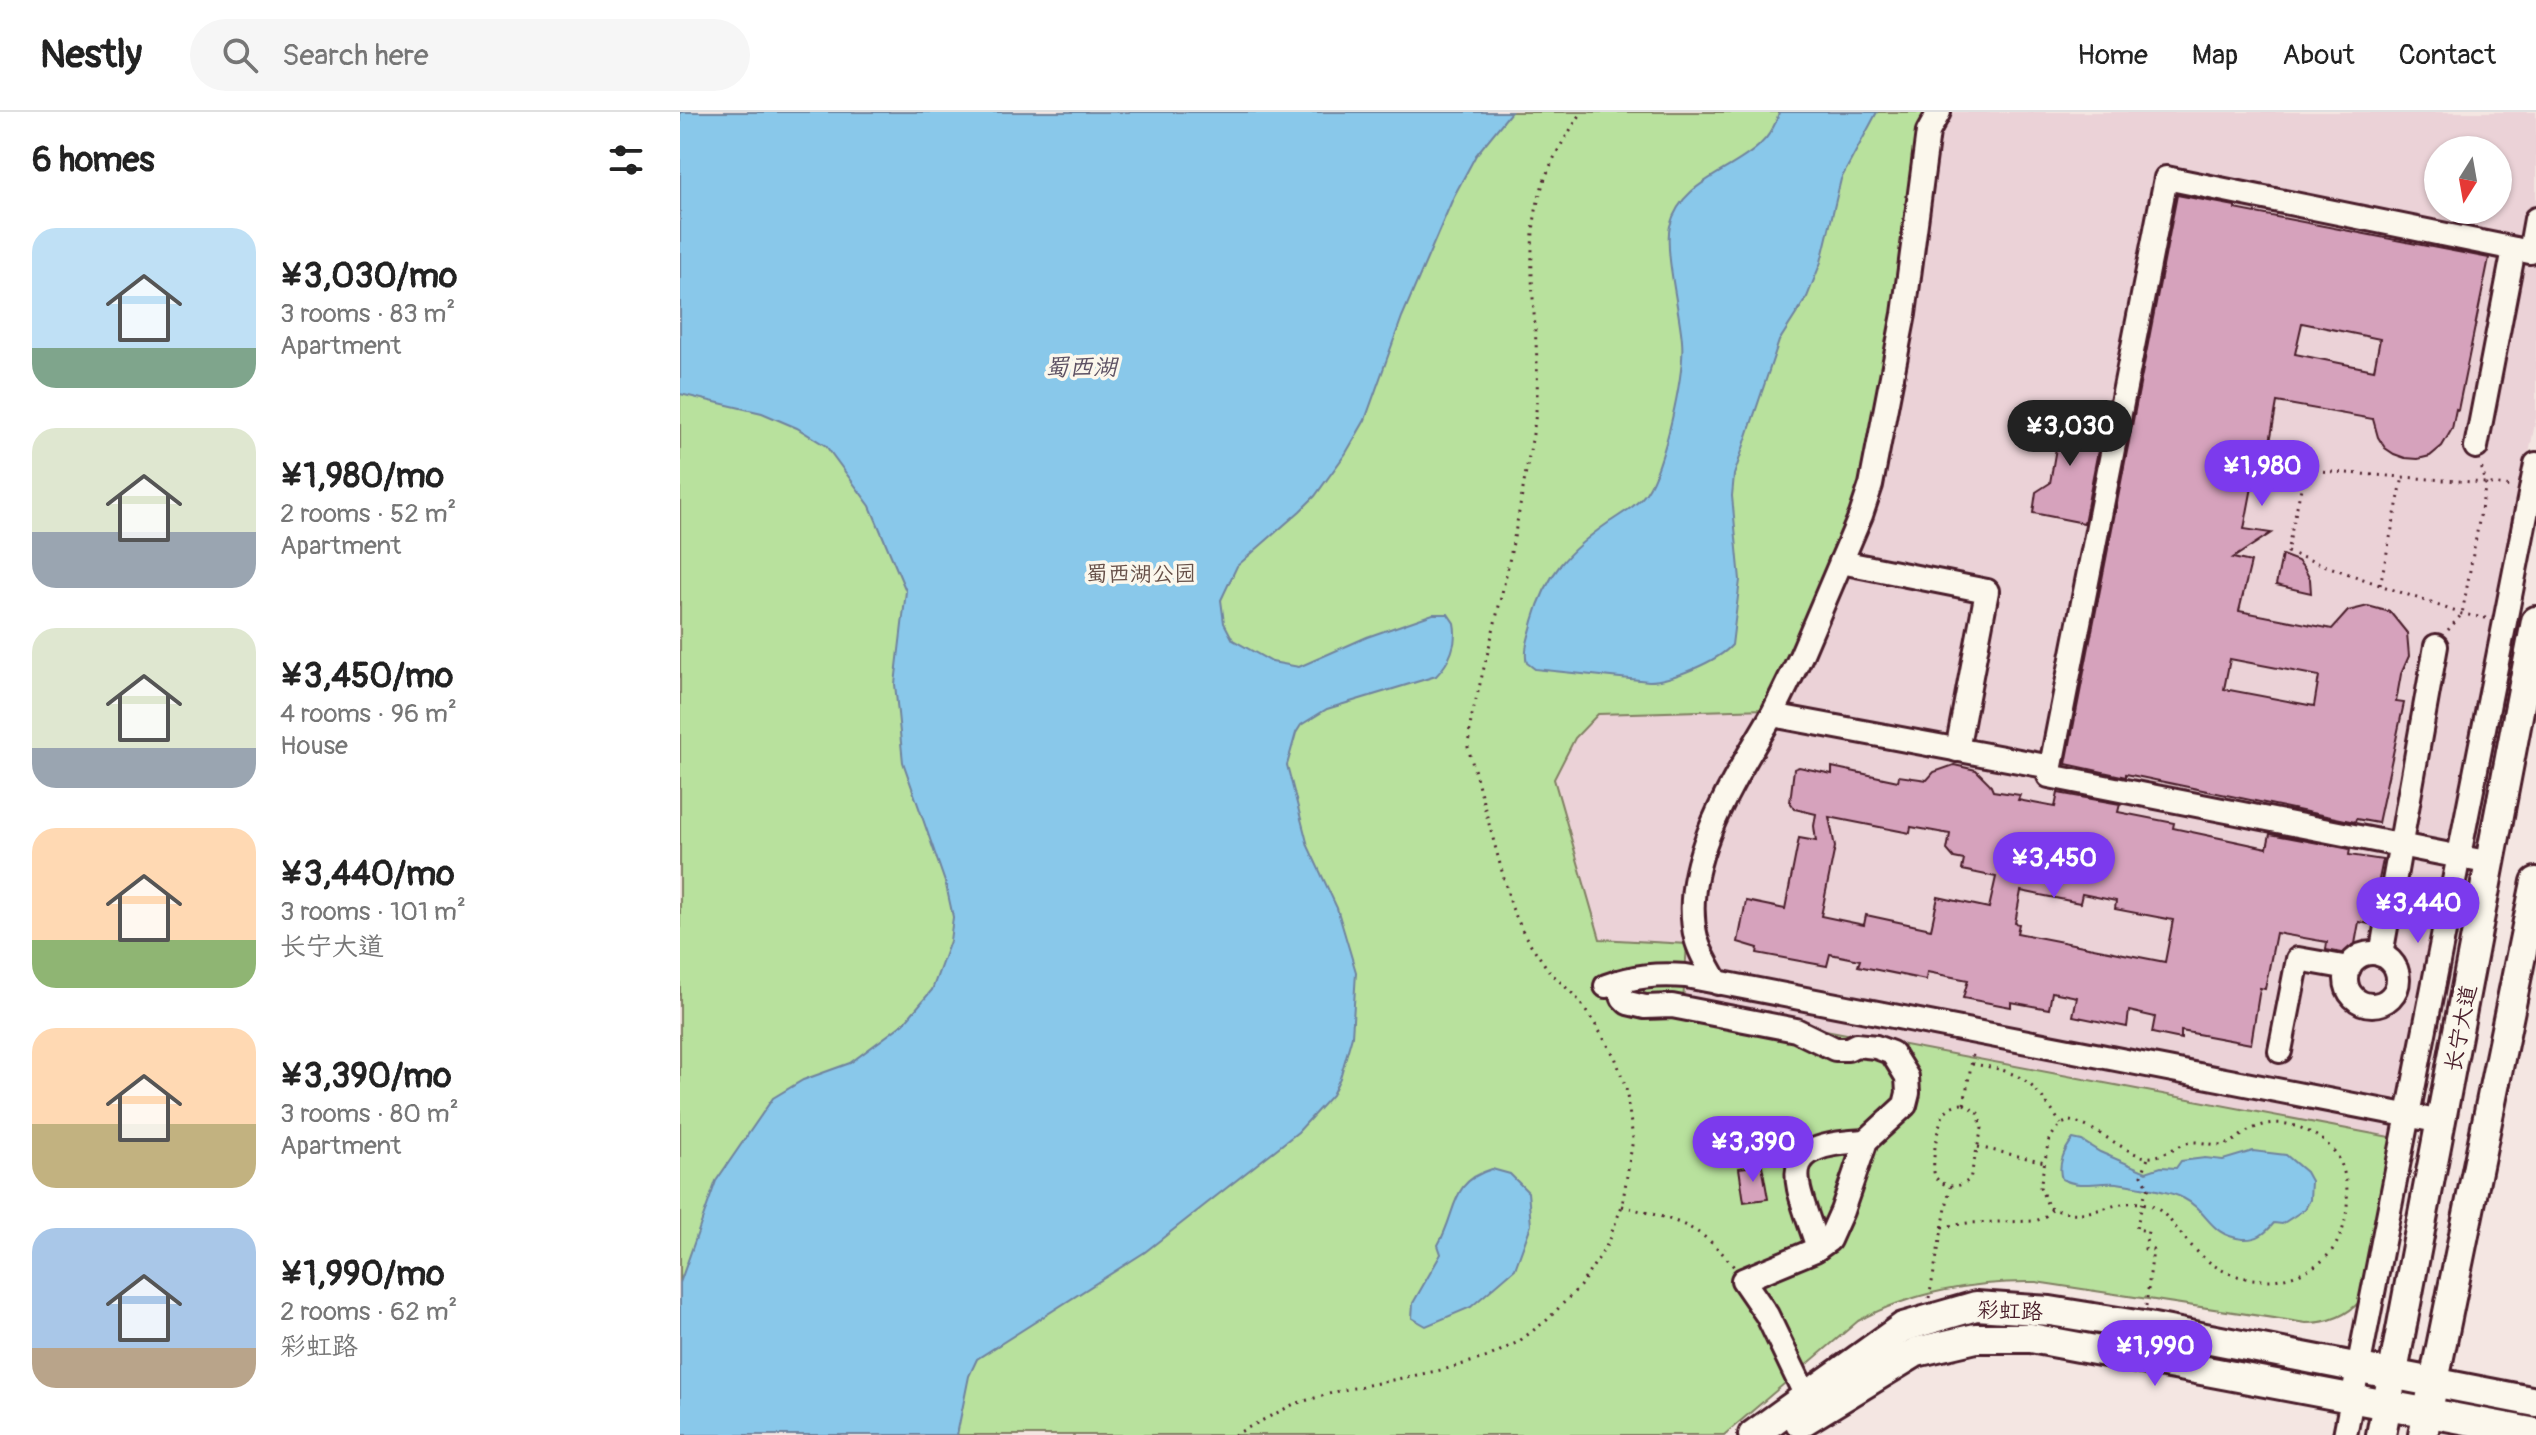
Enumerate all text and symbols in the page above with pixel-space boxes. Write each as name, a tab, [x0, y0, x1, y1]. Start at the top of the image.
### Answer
search box	[190, 19, 750, 91]
text: Nestly	[40, 31, 142, 79]
icon: search	[218, 33, 262, 77]
text: Search here	[282, 37, 429, 74]
text: Home	[2077, 38, 2148, 73]
text: Map	[2192, 38, 2238, 73]
text: About	[2282, 38, 2355, 73]
text: Contact	[2399, 38, 2496, 73]
north arrow	[2424, 136, 2512, 224]
map controls	[2424, 136, 2512, 224]
icon: filters	[604, 138, 648, 182]
text: 6 homes	[32, 139, 155, 182]
text: ¥3,030/mo	[280, 255, 457, 298]
icon: home	[96, 260, 192, 356]
text: 3 rooms · 83 m²	[280, 298, 455, 330]
text: Apartment	[280, 330, 401, 362]
water label: 蜀西湖	[1045, 353, 1120, 382]
pin: ¥3,030	[2005, 400, 2135, 468]
text: ¥3,030	[2025, 410, 2115, 442]
pin: ¥1,980	[2197, 440, 2327, 508]
text: ¥1,980	[2222, 450, 2302, 482]
text: ¥1,980/mo	[280, 455, 444, 498]
icon: home	[96, 460, 192, 556]
text: 2 rooms · 52 m²	[280, 498, 456, 530]
text: Apartment	[280, 530, 401, 562]
park label: 蜀西湖公园	[1086, 560, 1196, 588]
text: ¥3,450/mo	[280, 655, 453, 698]
icon: home	[96, 660, 192, 756]
text: 4 rooms · 96 m²	[280, 698, 457, 730]
text: House	[280, 730, 348, 762]
pin: ¥3,450	[1989, 832, 2119, 900]
text: ¥3,450	[2011, 842, 2097, 874]
text: ¥3,440/mo	[280, 853, 455, 896]
icon: home	[96, 860, 192, 956]
pin: ¥3,440	[2353, 877, 2483, 945]
text: ¥3,440	[2374, 887, 2462, 919]
text: 3 rooms · 101 m²	[280, 896, 466, 928]
text: 长宁大道	[280, 931, 384, 963]
street label: 长宁大道	[2439, 982, 2483, 1074]
text: ¥3,390/mo	[280, 1055, 452, 1098]
icon: home	[96, 1060, 192, 1156]
text: 3 rooms · 80 m²	[280, 1098, 459, 1130]
pin: ¥3,390	[1688, 1116, 1818, 1184]
text: ¥3,390	[1711, 1126, 1795, 1158]
text: Apartment	[280, 1130, 401, 1162]
text: ¥1,990/mo	[280, 1253, 444, 1296]
icon: home	[96, 1260, 192, 1356]
text: 2 rooms · 62 m²	[280, 1296, 457, 1328]
street label: 彩虹路	[1976, 1296, 2043, 1326]
pin: ¥1,990	[2090, 1320, 2220, 1388]
text: ¥1,990	[2115, 1330, 2195, 1362]
text: 彩虹路	[280, 1331, 358, 1363]

